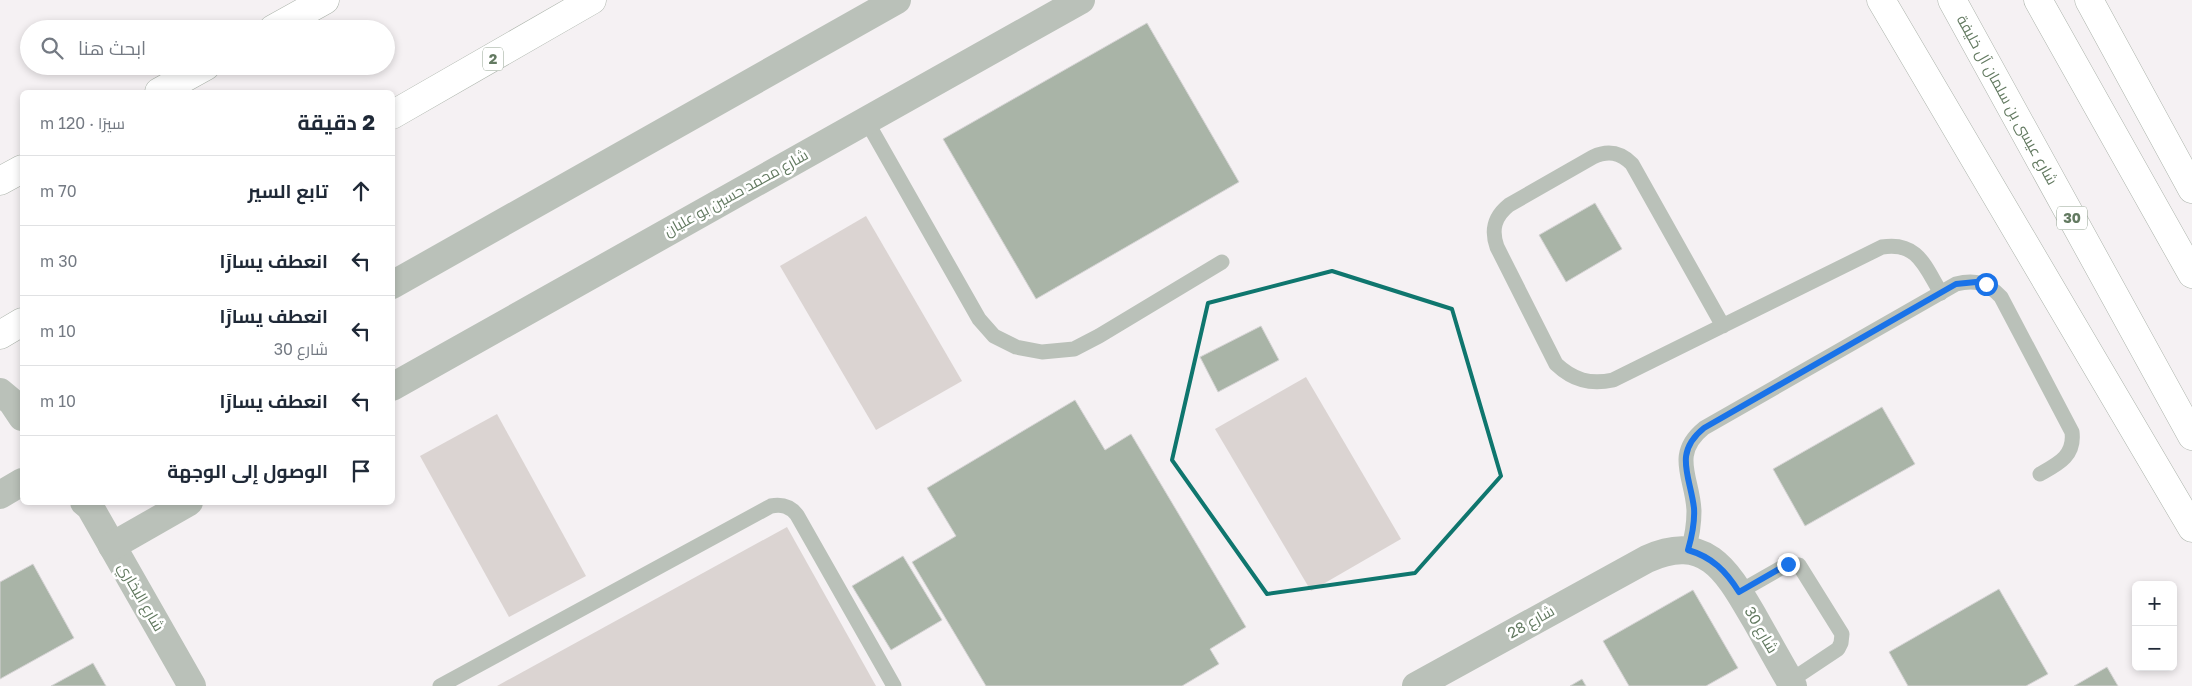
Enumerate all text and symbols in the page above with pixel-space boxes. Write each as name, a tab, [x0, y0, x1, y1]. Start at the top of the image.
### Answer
street label: شارع عيسى بن سلمان آل خليفة	[1951, 11, 2062, 189]
search box	[20, 20, 395, 75]
icon: search	[38, 34, 66, 62]
text: ابحث هنا	[78, 36, 146, 59]
road number: 2	[483, 48, 503, 70]
text: 2 دقيقة	[298, 109, 375, 135]
text: سيرًا · 120 m	[40, 113, 125, 133]
street label: شارع محمد حسين بو عليان	[660, 145, 812, 242]
icon: ahead	[347, 177, 375, 205]
text: تابع السير	[248, 179, 328, 202]
text: 70 m	[40, 181, 77, 201]
road number: 30	[2057, 207, 2087, 230]
icon: left	[347, 247, 375, 275]
text: انعطف يسارًا	[220, 249, 328, 272]
text: 30 m	[40, 251, 77, 271]
route start	[1975, 273, 1998, 296]
text: انعطف يسارًا	[220, 304, 328, 327]
icon: left	[347, 317, 375, 345]
text: 10 m	[40, 321, 76, 341]
text: شارع 30	[274, 339, 328, 359]
icon: left	[347, 387, 375, 415]
text: انعطف يسارًا	[220, 389, 328, 412]
text: 10 m	[40, 391, 76, 411]
icon: arrive	[347, 457, 375, 485]
text: الوصول إلى الوجهة	[167, 459, 328, 482]
route end	[1777, 553, 1800, 576]
street label: شارع البخاري	[112, 559, 169, 636]
map controls	[2132, 581, 2177, 671]
button: +	[2132, 581, 2177, 626]
street label: شارع 28	[1504, 601, 1558, 644]
street label: شارع 30	[1739, 603, 1782, 658]
button: −	[2132, 626, 2177, 671]

